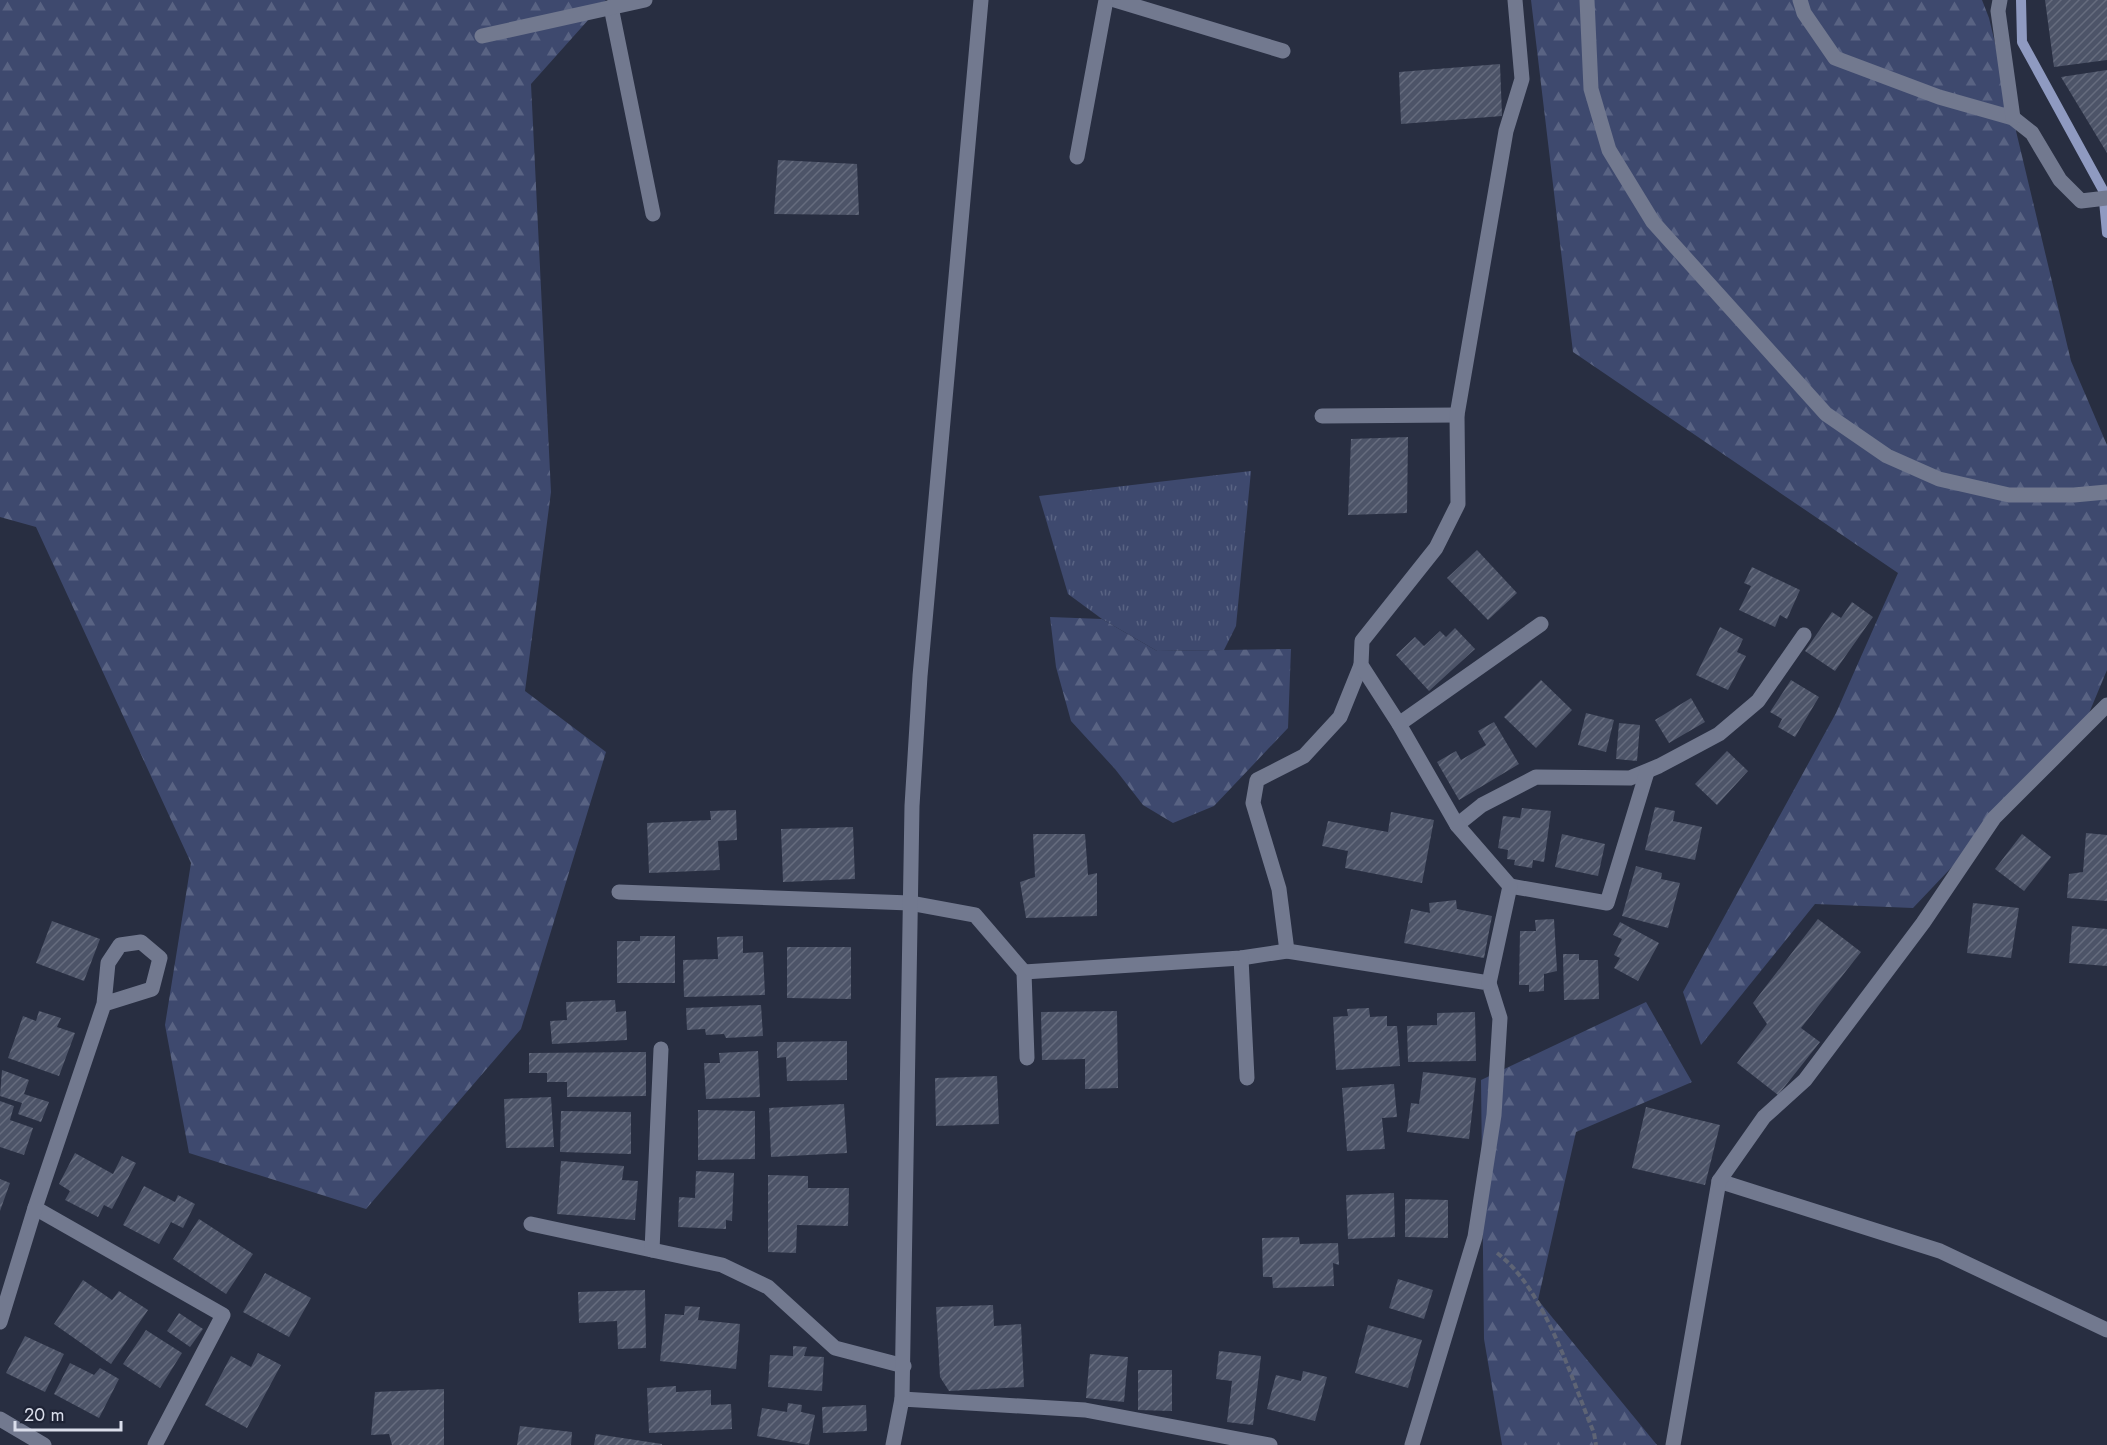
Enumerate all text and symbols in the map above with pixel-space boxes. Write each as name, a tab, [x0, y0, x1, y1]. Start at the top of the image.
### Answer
scale bar	[15, 1394, 122, 1432]
text: 20 m	[24, 1402, 64, 1428]

